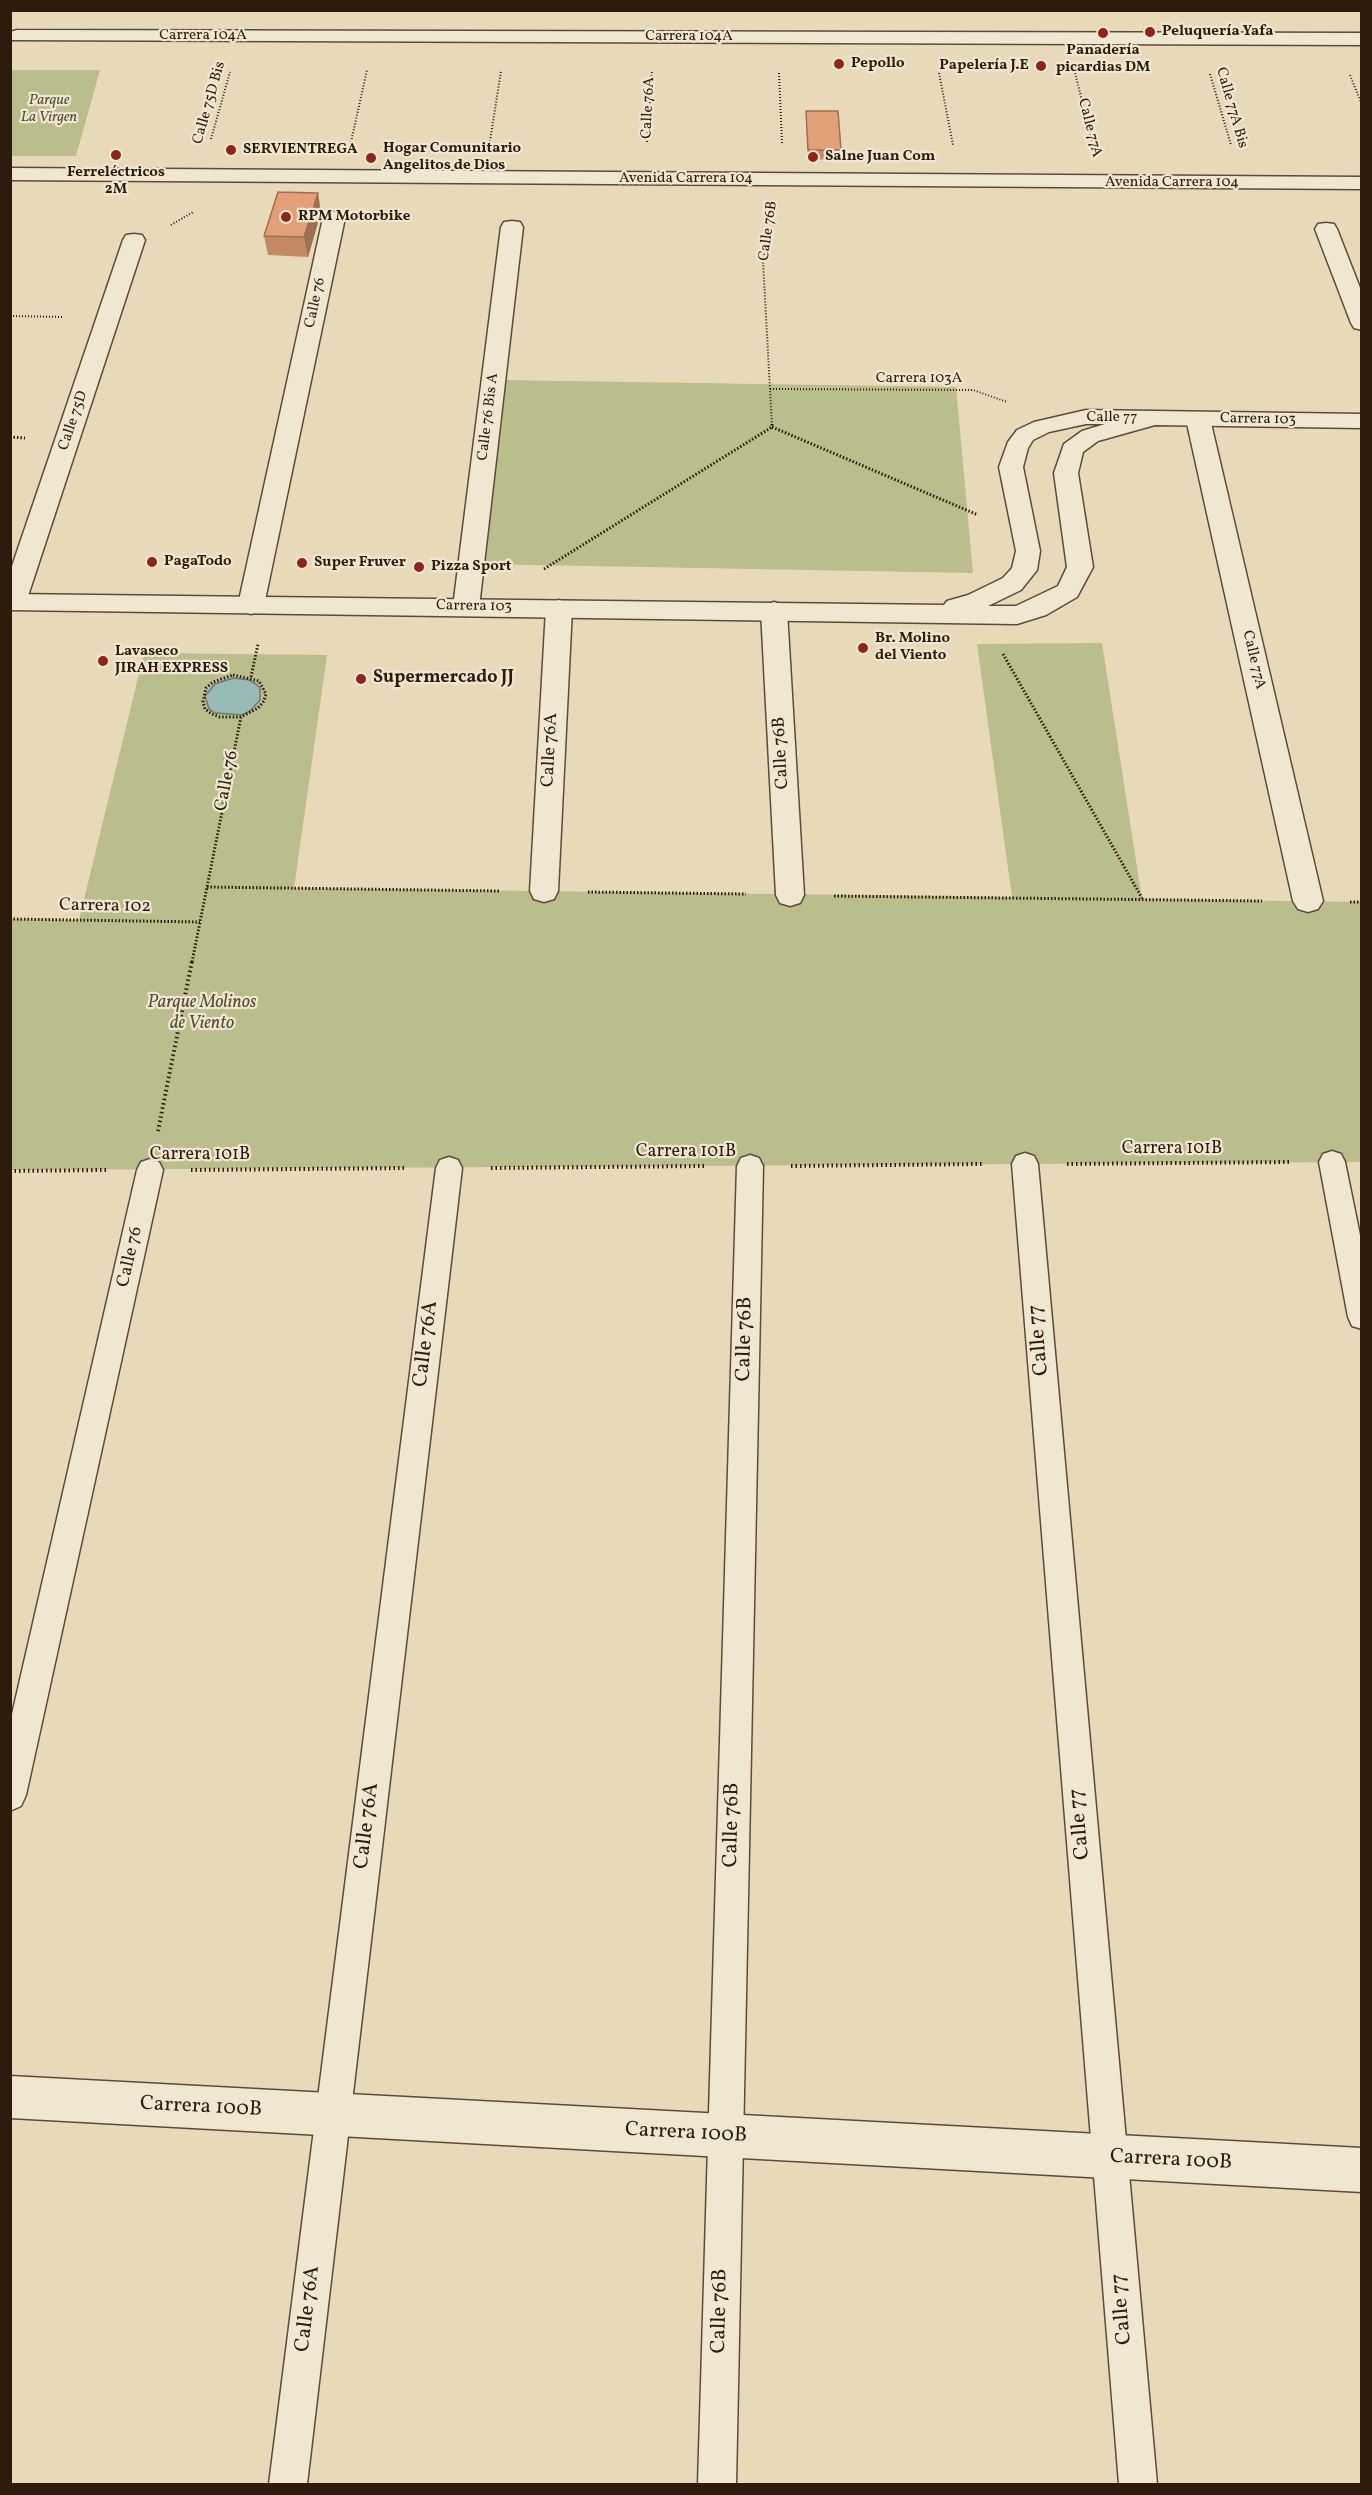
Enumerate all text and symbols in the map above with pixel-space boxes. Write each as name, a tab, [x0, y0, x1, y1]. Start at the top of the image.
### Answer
place label: Peluquería Yafa	[1162, 23, 1273, 41]
marker: Peluquería Yafa	[1143, 25, 1157, 39]
marker: Panadería picardias DM	[1096, 26, 1110, 40]
street label: Carrera 104A	[159, 27, 247, 45]
street label: Carrera 104A	[645, 28, 733, 46]
place label: Panadería picardias DM	[1056, 42, 1150, 77]
place label: Pepollo	[851, 55, 905, 73]
marker: Pepollo	[832, 57, 846, 71]
place label: Papelería J.E	[939, 57, 1029, 75]
marker: Papelería J.E	[1034, 59, 1048, 73]
street label: Calle 75D Bis	[190, 60, 230, 146]
street label: Calle 77A Bis	[1211, 66, 1251, 150]
street label: Calle 76A	[638, 77, 660, 139]
park label: Parque La Virgen	[21, 92, 77, 127]
street label: Calle 77A	[1073, 97, 1105, 159]
place label: Hogar Comunitario Angelitos de Dios	[383, 140, 521, 175]
place label: SERVIENTREGA	[243, 141, 358, 159]
marker: SERVIENTREGA	[224, 143, 238, 157]
marker: Ferreléctricos 2M	[109, 148, 123, 162]
place label: Salne Juan Com	[825, 148, 935, 166]
marker: Salne Juan Com	[806, 150, 820, 164]
marker: Hogar Comunitario Angelitos de Dios	[364, 151, 378, 165]
place label: Ferreléctricos 2M	[67, 164, 165, 199]
street label: Avenida Carrera 104	[619, 170, 753, 188]
street label: Avenida Carrera 104	[1105, 174, 1239, 192]
street label: Calle 76B	[756, 200, 782, 262]
place label: RPM Motorbike	[298, 208, 410, 226]
marker: RPM Motorbike	[279, 210, 293, 224]
street label: Calle 76	[302, 276, 330, 330]
street label: Carrera 103A	[876, 370, 962, 388]
street label: Calle 76 Bis A	[475, 372, 503, 462]
street label: Calle 75D	[55, 389, 93, 453]
street label: Calle 77	[1087, 409, 1137, 427]
street label: Carrera 103	[1220, 410, 1296, 430]
place label: PagaTodo	[164, 553, 232, 571]
place label: Super Fruver	[314, 554, 406, 572]
marker: PagaTodo	[145, 555, 159, 569]
marker: Super Fruver	[295, 556, 309, 570]
place label: Pizza Sport	[431, 558, 511, 576]
marker: Pizza Sport	[412, 560, 426, 574]
street label: Carrera 103	[436, 597, 512, 617]
street label: Calle 77A	[1237, 629, 1269, 691]
place label: Br. Molino del Viento	[875, 630, 950, 665]
marker: Br. Molino del Viento	[856, 641, 870, 655]
place label: Lavaseco JIRAH EXPRESS	[115, 643, 228, 678]
marker: Lavaseco JIRAH EXPRESS	[96, 654, 110, 668]
place label: Supermercado JJ	[373, 668, 514, 690]
marker: Supermercado JJ	[354, 672, 368, 686]
street label: Calle 76A	[538, 712, 564, 788]
street label: Calle 76B	[769, 716, 795, 790]
street label: Calle 76	[212, 749, 244, 813]
street label: Carrera 102	[59, 895, 151, 919]
park label: Parque Molinos de Viento	[148, 993, 256, 1036]
street label: Carrera 101B	[1122, 1139, 1222, 1161]
street label: Carrera 101B	[636, 1142, 736, 1164]
street label: Carrera 101B	[150, 1145, 250, 1167]
street label: Calle 76	[114, 1225, 148, 1289]
street label: Calle 76B	[733, 1296, 759, 1382]
street label: Calle 76A	[409, 1300, 445, 1388]
street label: Calle 77	[1024, 1303, 1056, 1377]
street label: Calle 76A	[350, 1782, 386, 1870]
street label: Calle 76B	[720, 1782, 746, 1868]
street label: Calle 77	[1065, 1787, 1097, 1861]
street label: Carrera 100B	[139, 2092, 263, 2124]
street label: Carrera 100B	[624, 2118, 748, 2150]
street label: Carrera 100B	[1109, 2145, 1233, 2177]
street label: Calle 76A	[291, 2265, 327, 2353]
street label: Calle 76B	[708, 2268, 734, 2354]
street label: Calle 77	[1107, 2272, 1139, 2346]

